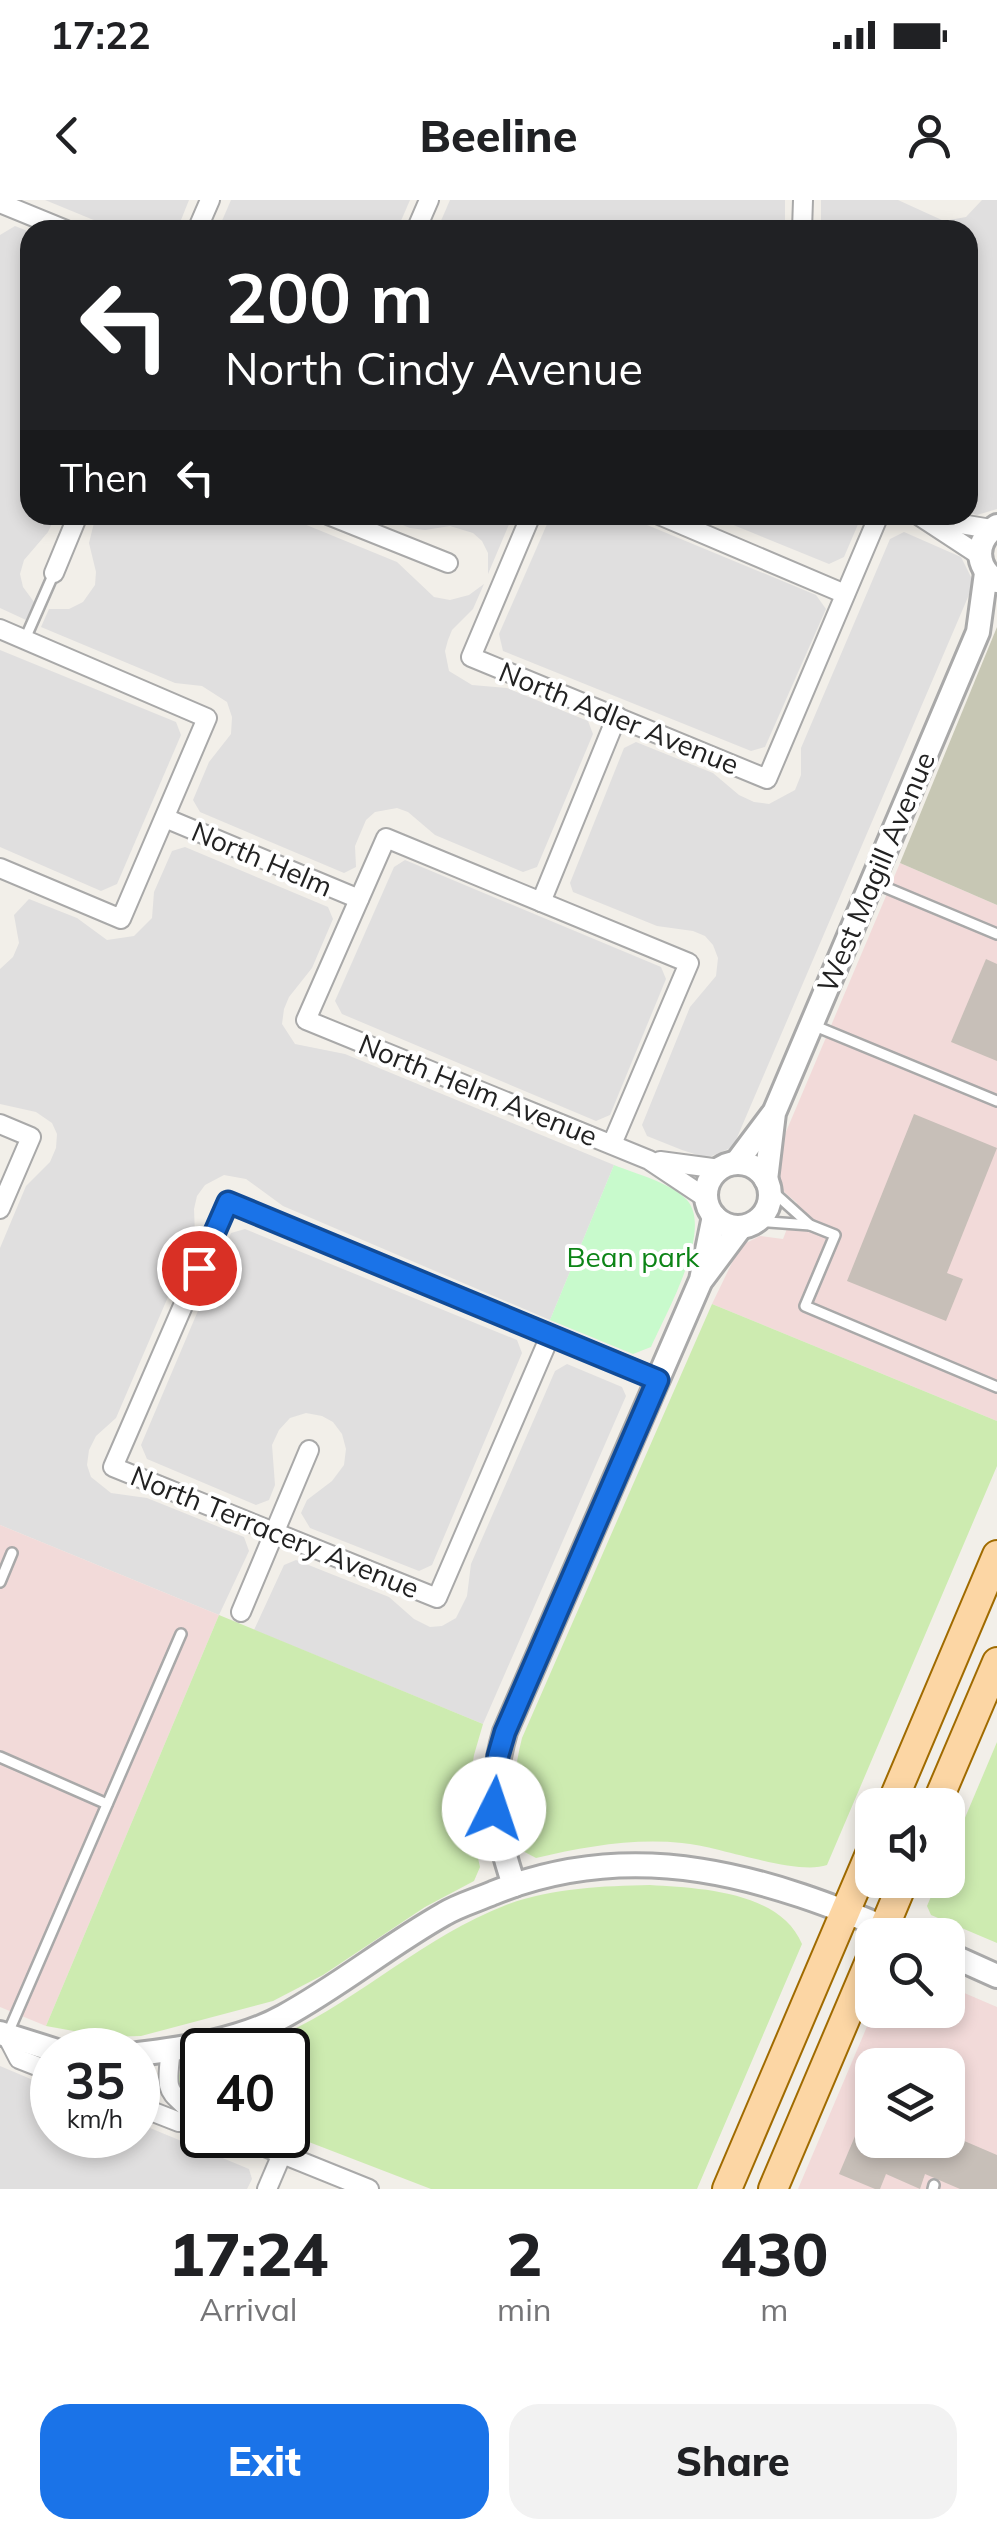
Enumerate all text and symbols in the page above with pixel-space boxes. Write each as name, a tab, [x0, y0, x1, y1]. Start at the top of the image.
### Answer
text: 17:22	[50, 11, 151, 59]
text: Beeline	[420, 107, 577, 163]
icon: back	[40, 108, 95, 163]
icon: person	[902, 108, 957, 163]
text: 200 m	[225, 253, 433, 341]
icon: left	[60, 260, 190, 390]
text: North Cindy Avenue	[225, 340, 643, 396]
icon: left	[168, 450, 223, 505]
text: Then	[60, 454, 148, 502]
street label: North Adler Avenue	[494, 653, 744, 782]
street label: West Magill Avenue	[809, 746, 942, 997]
street label: North Helm	[187, 813, 338, 904]
street label: North Helm Avenue	[354, 1026, 603, 1153]
pin	[157, 1226, 242, 1311]
park label: Bean park	[567, 1239, 700, 1274]
icon: arrive	[172, 1241, 227, 1296]
street label: North Terracery Avenue	[126, 1458, 424, 1605]
position arrow	[442, 1757, 546, 1861]
map controls	[855, 1788, 965, 2158]
button: sound	[855, 1788, 965, 1898]
button: search	[855, 1918, 965, 2028]
speed limit sign: 40	[180, 2028, 310, 2158]
button: layers	[855, 2048, 965, 2158]
text: 35	[65, 2049, 125, 2112]
text: km/h	[67, 2103, 123, 2134]
text: 17:24	[169, 2216, 328, 2291]
text: 2	[506, 2216, 542, 2291]
text: 430	[720, 2216, 828, 2291]
text: Arrival	[200, 2289, 297, 2329]
text: min	[497, 2289, 552, 2329]
text: m	[760, 2289, 788, 2329]
button: Exit	[40, 2404, 489, 2519]
button: Share	[509, 2404, 957, 2519]

